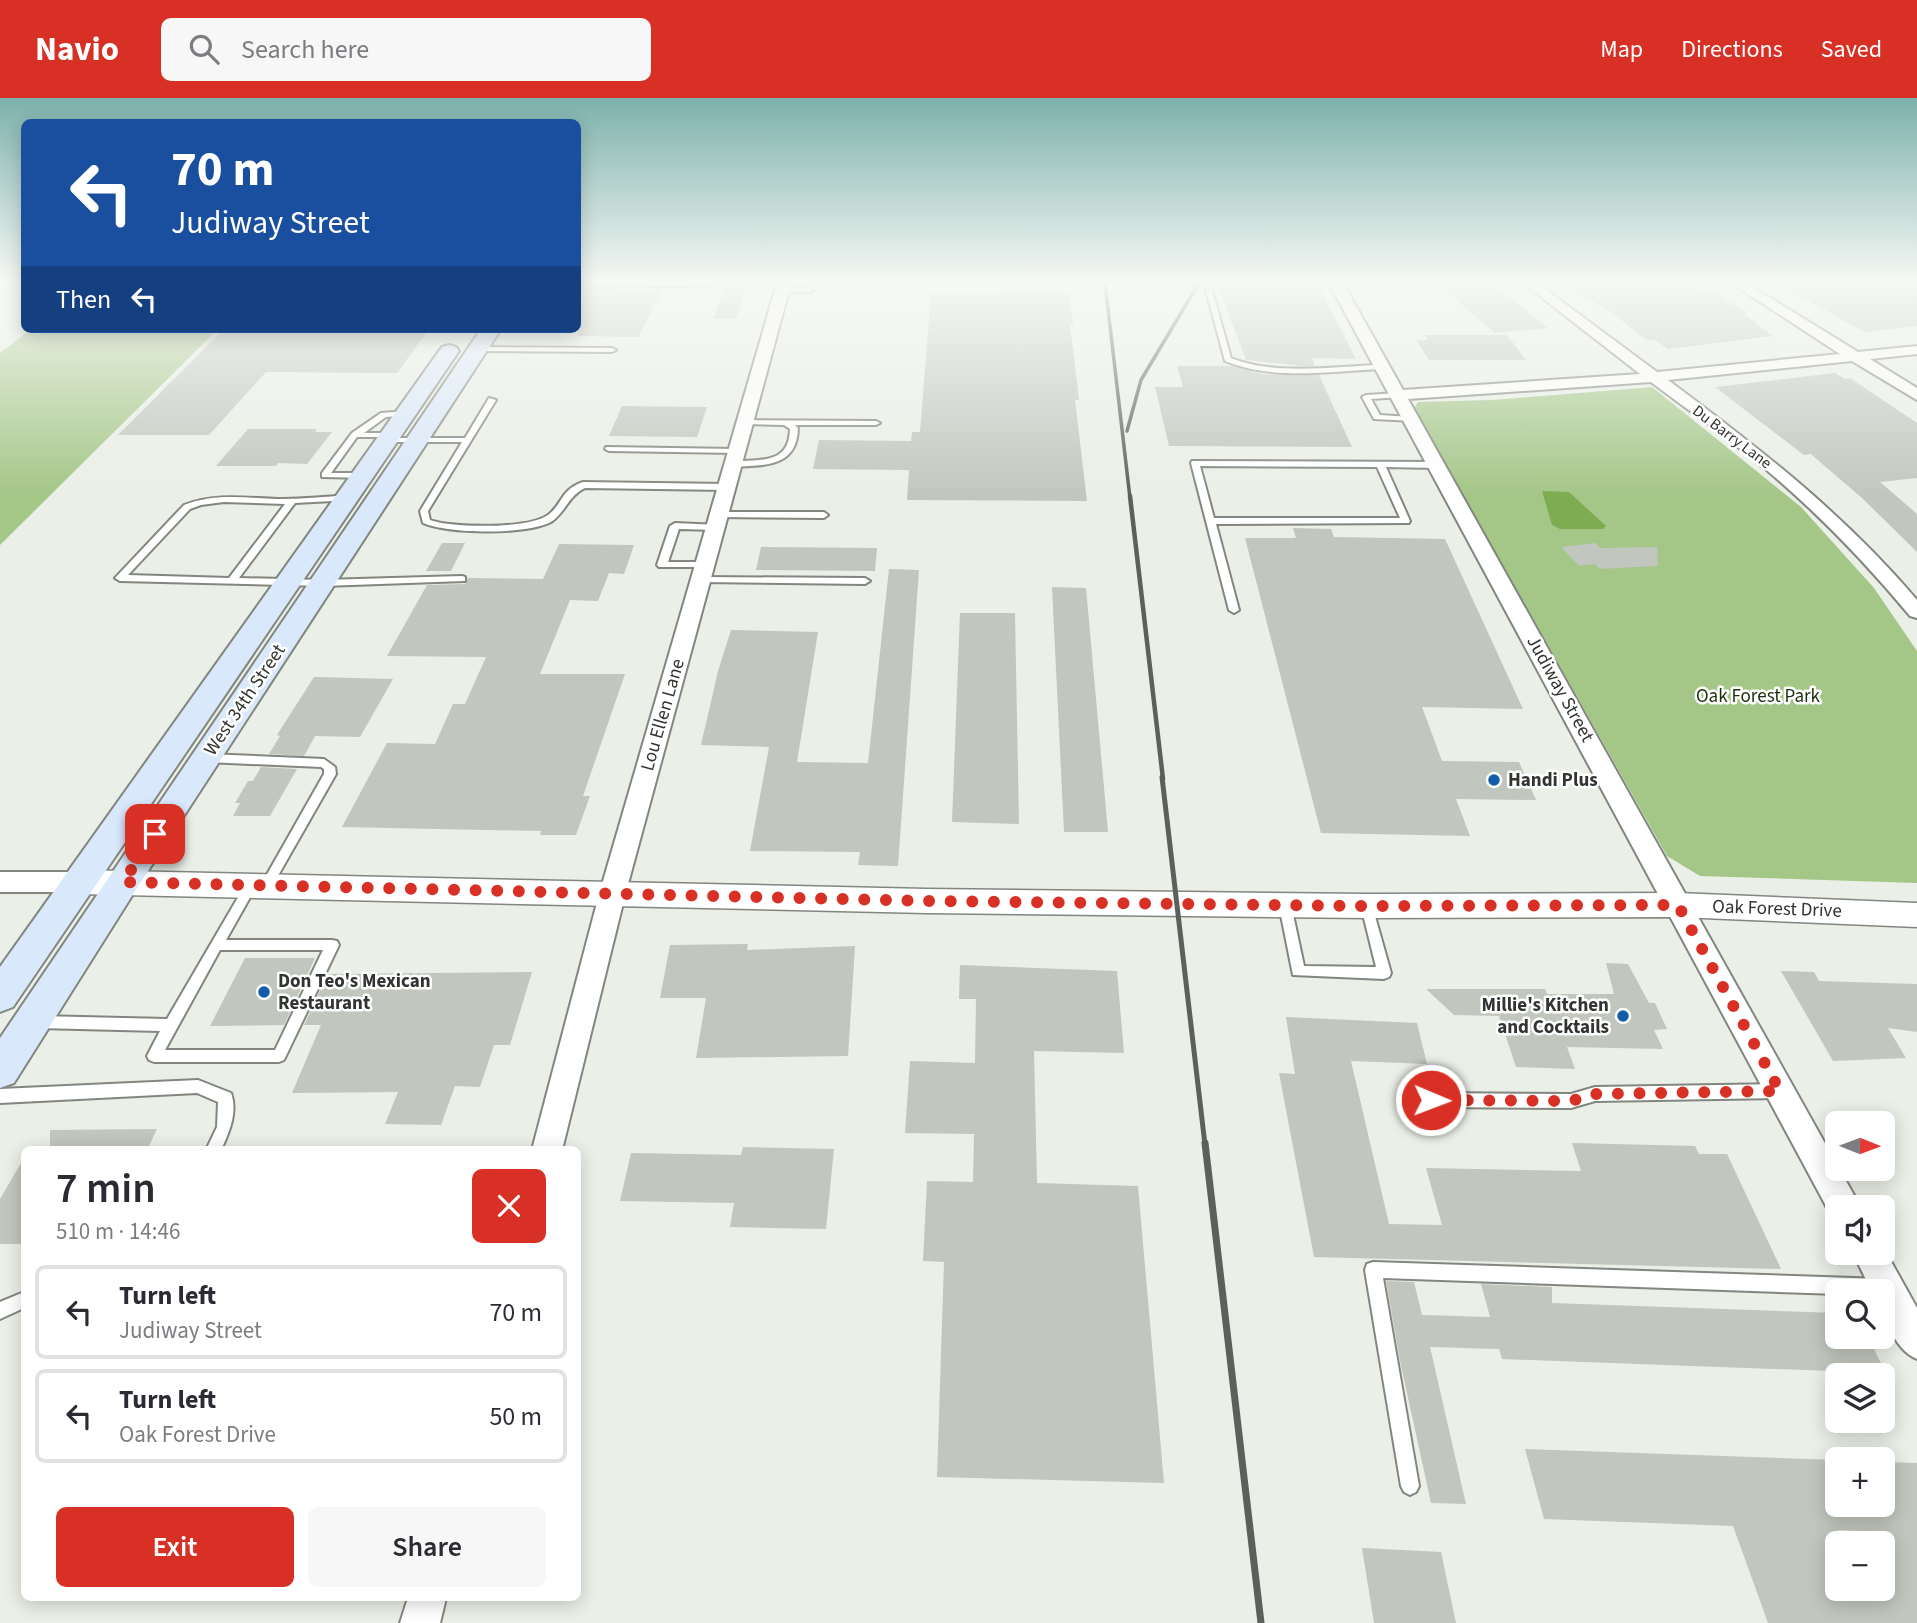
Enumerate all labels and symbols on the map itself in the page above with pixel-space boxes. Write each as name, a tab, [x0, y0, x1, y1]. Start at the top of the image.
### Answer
street label: Du Barry Lane	[1688, 400, 1776, 474]
street label: Judiway Street	[1520, 631, 1601, 748]
street label: West 34th Street	[198, 638, 293, 761]
street label: Lou Ellen Lane	[634, 656, 692, 774]
park label: Oak Forest Park	[1696, 683, 1821, 710]
place label: Handi Plus	[1508, 767, 1598, 794]
marker: Handi Plus	[1486, 772, 1502, 788]
pin	[125, 804, 185, 864]
street label: Oak Forest Drive	[1712, 893, 1842, 925]
place label: Don Teo's Mexican Restaurant	[278, 968, 431, 1017]
marker: Don Teo's Mexican Restaurant	[256, 984, 272, 1000]
place label: Millie's Kitchen and Cocktails	[1481, 992, 1609, 1041]
marker: Millie's Kitchen and Cocktails	[1615, 1008, 1631, 1024]
position arrow	[1394, 1063, 1468, 1137]
north arrow	[1825, 1111, 1895, 1181]

